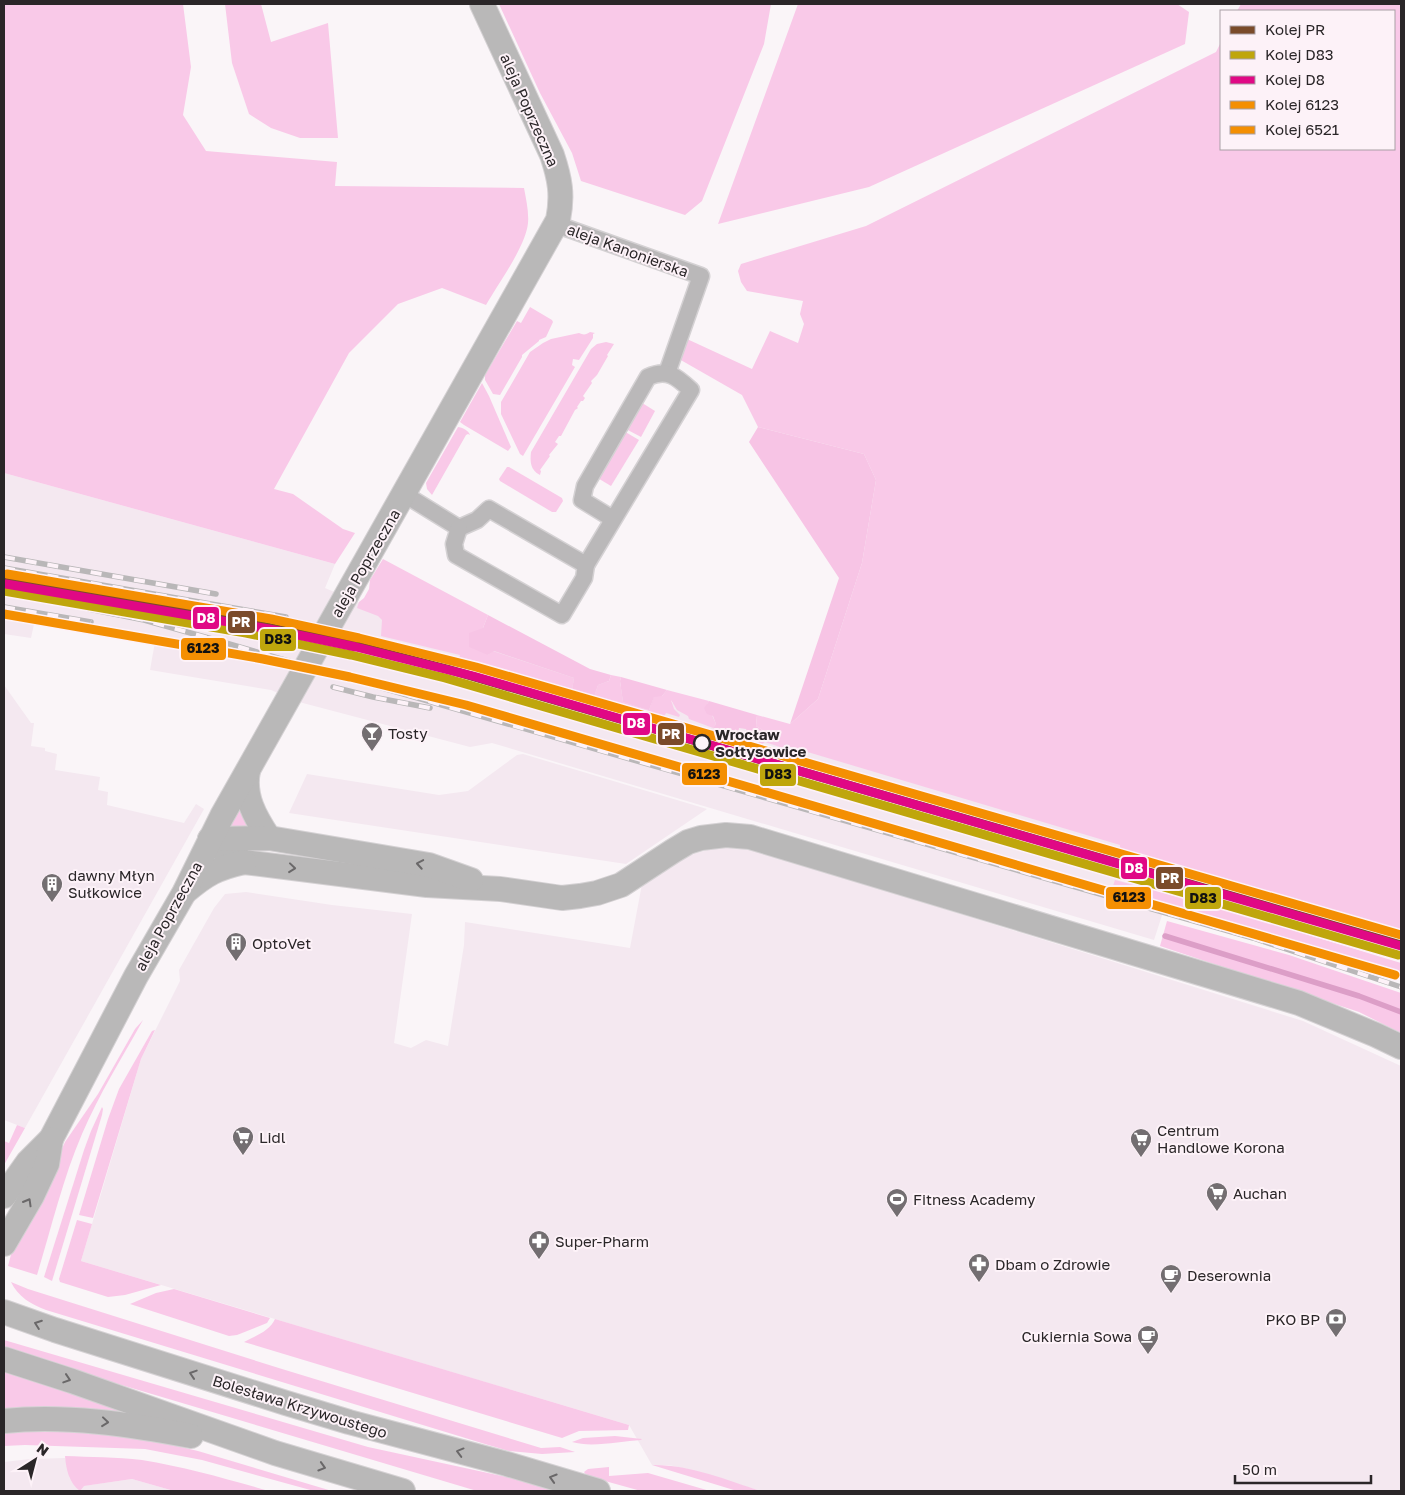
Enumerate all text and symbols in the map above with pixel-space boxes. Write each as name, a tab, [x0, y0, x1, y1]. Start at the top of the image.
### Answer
legend	[1220, 10, 1395, 150]
text: Kolej PR	[1265, 20, 1325, 38]
text: Kolej D83	[1265, 45, 1334, 63]
street label: aleja Poprzeczna	[497, 51, 563, 169]
text: Kolej D8	[1265, 70, 1325, 88]
text: Kolej 6123	[1265, 95, 1339, 113]
text: Kolej 6521	[1265, 120, 1339, 138]
street label: aleja Kanonierska	[565, 220, 691, 280]
street label: aleja Poprzeczna	[327, 506, 403, 620]
line badge: D8	[192, 606, 220, 630]
text: D8	[197, 609, 216, 626]
line badge: PR	[227, 610, 256, 634]
text: PR	[231, 613, 251, 630]
line badge: D83	[259, 628, 297, 652]
text: D83	[264, 630, 292, 647]
line badge: 6123	[180, 637, 227, 661]
text: 6123	[186, 639, 220, 656]
line badge: D8	[622, 712, 651, 736]
text: D8	[627, 714, 646, 731]
bar icon: Tosty	[360, 721, 384, 752]
line badge: PR	[657, 722, 685, 746]
place label: Tosty	[388, 724, 428, 742]
text: PR	[661, 725, 681, 742]
place label: Wrocław Sołtysowice	[715, 725, 807, 760]
marker: Wrocław Sołtysowice	[693, 734, 711, 752]
line badge: 6123	[681, 762, 728, 786]
line badge: D83	[759, 763, 797, 787]
text: 6123	[687, 765, 721, 782]
text: D83	[764, 765, 792, 782]
line badge: D8	[1120, 856, 1148, 880]
street label: aleja Poprzeczna	[131, 858, 205, 974]
one-way arrow	[416, 859, 424, 869]
text: D8	[1125, 859, 1144, 876]
one-way arrow	[289, 862, 297, 873]
place label: dawny Młyn Sułkowice	[68, 866, 155, 901]
line badge: PR	[1155, 866, 1184, 890]
text: PR	[1160, 869, 1180, 886]
building icon: dawny Młyn Sułkowice	[40, 872, 64, 903]
line badge: 6123	[1105, 886, 1152, 910]
line badge: D83	[1184, 886, 1222, 910]
text: 6123	[1112, 888, 1146, 905]
text: D83	[1189, 889, 1217, 906]
building icon: OptoVet	[224, 931, 248, 962]
place label: OptoVet	[252, 934, 311, 952]
place label: Centrum Handlowe Korona	[1157, 1121, 1285, 1156]
supermarket icon: Lidl	[231, 1125, 255, 1156]
supermarket icon: Centrum Handlowe Korona	[1129, 1127, 1153, 1158]
place label: Lidl	[259, 1128, 286, 1146]
supermarket icon: Auchan	[1205, 1181, 1229, 1212]
place label: Auchan	[1233, 1184, 1287, 1202]
sports icon: Fitness Academy	[885, 1187, 909, 1218]
place label: Fitness Academy	[913, 1190, 1036, 1208]
one-way arrow	[22, 1199, 32, 1208]
pharmacy icon: Super-Pharm	[527, 1229, 551, 1260]
place label: Super-Pharm	[555, 1232, 649, 1250]
pharmacy icon: Dbam o Zdrowie	[967, 1252, 991, 1283]
place label: Dbam o Zdrowie	[995, 1255, 1111, 1273]
cafe icon: Deserownia	[1159, 1263, 1183, 1294]
place label: Deserownia	[1187, 1266, 1271, 1284]
bank icon: PKO BP	[1324, 1307, 1348, 1338]
place label: PKO BP	[1265, 1310, 1320, 1328]
one-way arrow	[35, 1320, 43, 1330]
cafe icon: Cukiernia Sowa	[1136, 1324, 1160, 1355]
place label: Cukiernia Sowa	[1021, 1327, 1132, 1345]
one-way arrow	[190, 1370, 198, 1380]
street label: Bolesława Krzywoustego	[211, 1371, 389, 1441]
one-way arrow	[62, 1373, 71, 1383]
one-way arrow	[101, 1416, 109, 1427]
north arrow	[10, 1435, 60, 1485]
text: N	[34, 1439, 52, 1459]
one-way arrow	[457, 1447, 465, 1457]
scale bar	[1235, 1452, 1371, 1484]
text: 50 m	[1242, 1460, 1277, 1478]
one-way arrow	[317, 1461, 325, 1471]
one-way arrow	[549, 1473, 557, 1483]

